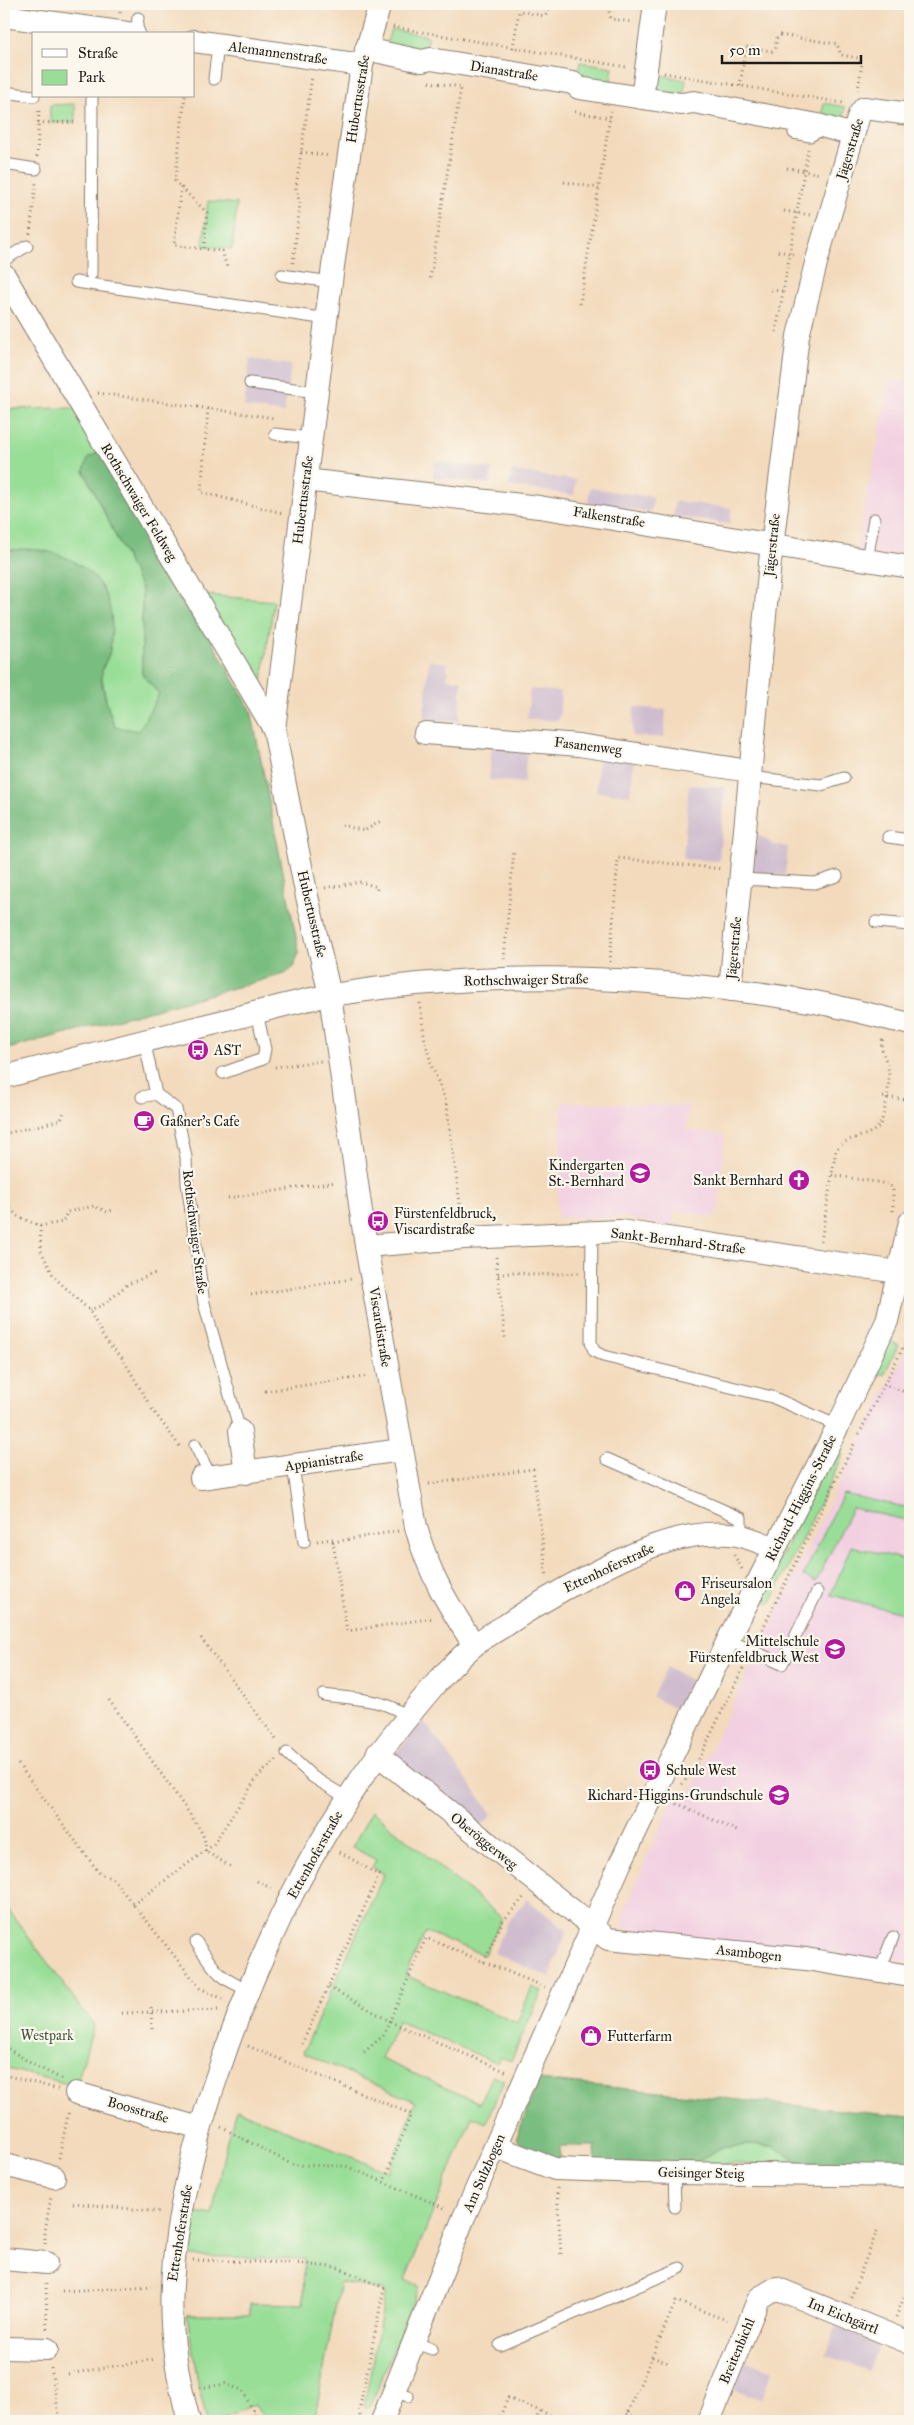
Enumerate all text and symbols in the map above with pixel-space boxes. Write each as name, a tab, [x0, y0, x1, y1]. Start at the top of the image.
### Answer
legend	[32, 32, 195, 98]
scale bar	[722, 32, 860, 64]
street label: Alemannenstraße	[227, 38, 329, 68]
text: 50 m	[729, 41, 761, 59]
text: Straße	[78, 44, 118, 62]
street label: Hubertusstraße	[343, 53, 373, 144]
street label: Dianastraße	[469, 57, 539, 85]
text: Park	[78, 68, 105, 86]
street label: Jägerstraße	[832, 116, 868, 184]
street label: Rothschwaiger Feldweg	[97, 440, 181, 564]
street label: Hubertusstraße	[289, 455, 317, 545]
street label: Falkenstraße	[572, 503, 646, 531]
street label: Jägerstraße	[760, 513, 785, 579]
street label: Fasanenweg	[553, 733, 623, 759]
street label: Hubertusstraße	[294, 869, 330, 959]
street label: Jägerstraße	[723, 916, 746, 982]
street label: Rothschwaiger Straße	[463, 970, 589, 990]
bus stop icon: AST	[186, 1038, 210, 1062]
place label: AST	[213, 1042, 241, 1059]
cafe icon: Gaßner's Cafe	[132, 1109, 156, 1133]
place label: Gaßner's Cafe	[160, 1113, 240, 1130]
place label: Kindergarten St.-Bernhard	[548, 1157, 624, 1190]
school or university icon: Kindergarten St.-Bernhard	[628, 1161, 652, 1185]
church icon: Sankt Bernhard	[787, 1168, 811, 1192]
street label: Rothschwaiger Straße	[179, 1169, 211, 1295]
place label: Sankt Bernhard	[693, 1172, 783, 1189]
place label: Fürstenfeldbruck, Viscardistraße	[393, 1205, 496, 1238]
bus stop icon: Fürstenfeldbruck, Viscardistraße	[366, 1209, 390, 1233]
street label: Sankt-Bernhard-Straße	[610, 1224, 746, 1258]
street label: Viscardistraße	[365, 1285, 395, 1368]
street label: Richard-Higgins-Straße	[762, 1432, 840, 1564]
street label: Appianistraße	[283, 1447, 364, 1475]
street label: Ettenhoferstraße	[561, 1539, 657, 1596]
place label: Friseursalon Angela	[700, 1575, 772, 1608]
shop icon: Friseursalon Angela	[673, 1579, 697, 1603]
place label: Mittelschule Fürstenfeldbruck West	[689, 1633, 819, 1666]
school or university icon: Mittelschule Fürstenfeldbruck West	[823, 1637, 847, 1661]
bus stop icon: Schule West	[638, 1758, 662, 1782]
place label: Schule West	[666, 1762, 736, 1779]
school or university icon: Richard-Higgins-Grundschule	[767, 1783, 791, 1807]
place label: Richard-Higgins-Grundschule	[587, 1787, 763, 1804]
street label: Ettenhoferstraße	[284, 1808, 346, 1902]
street label: Oberöggerweg	[447, 1809, 521, 1873]
street label: Asambogen	[714, 1941, 783, 1965]
shop icon: Futterfarm	[579, 2024, 603, 2048]
park label: Westpark	[20, 2027, 74, 2044]
place label: Futterfarm	[607, 2028, 672, 2045]
street label: Boosstraße	[105, 2093, 171, 2127]
street label: Am Sulzbogen	[459, 2131, 509, 2216]
street label: Geisinger Steig	[658, 2164, 745, 2182]
street label: Ettenhoferstraße	[164, 2183, 196, 2283]
street label: Im Eichgärtl	[805, 2294, 881, 2338]
street label: Breitenbichl	[715, 2315, 759, 2387]

